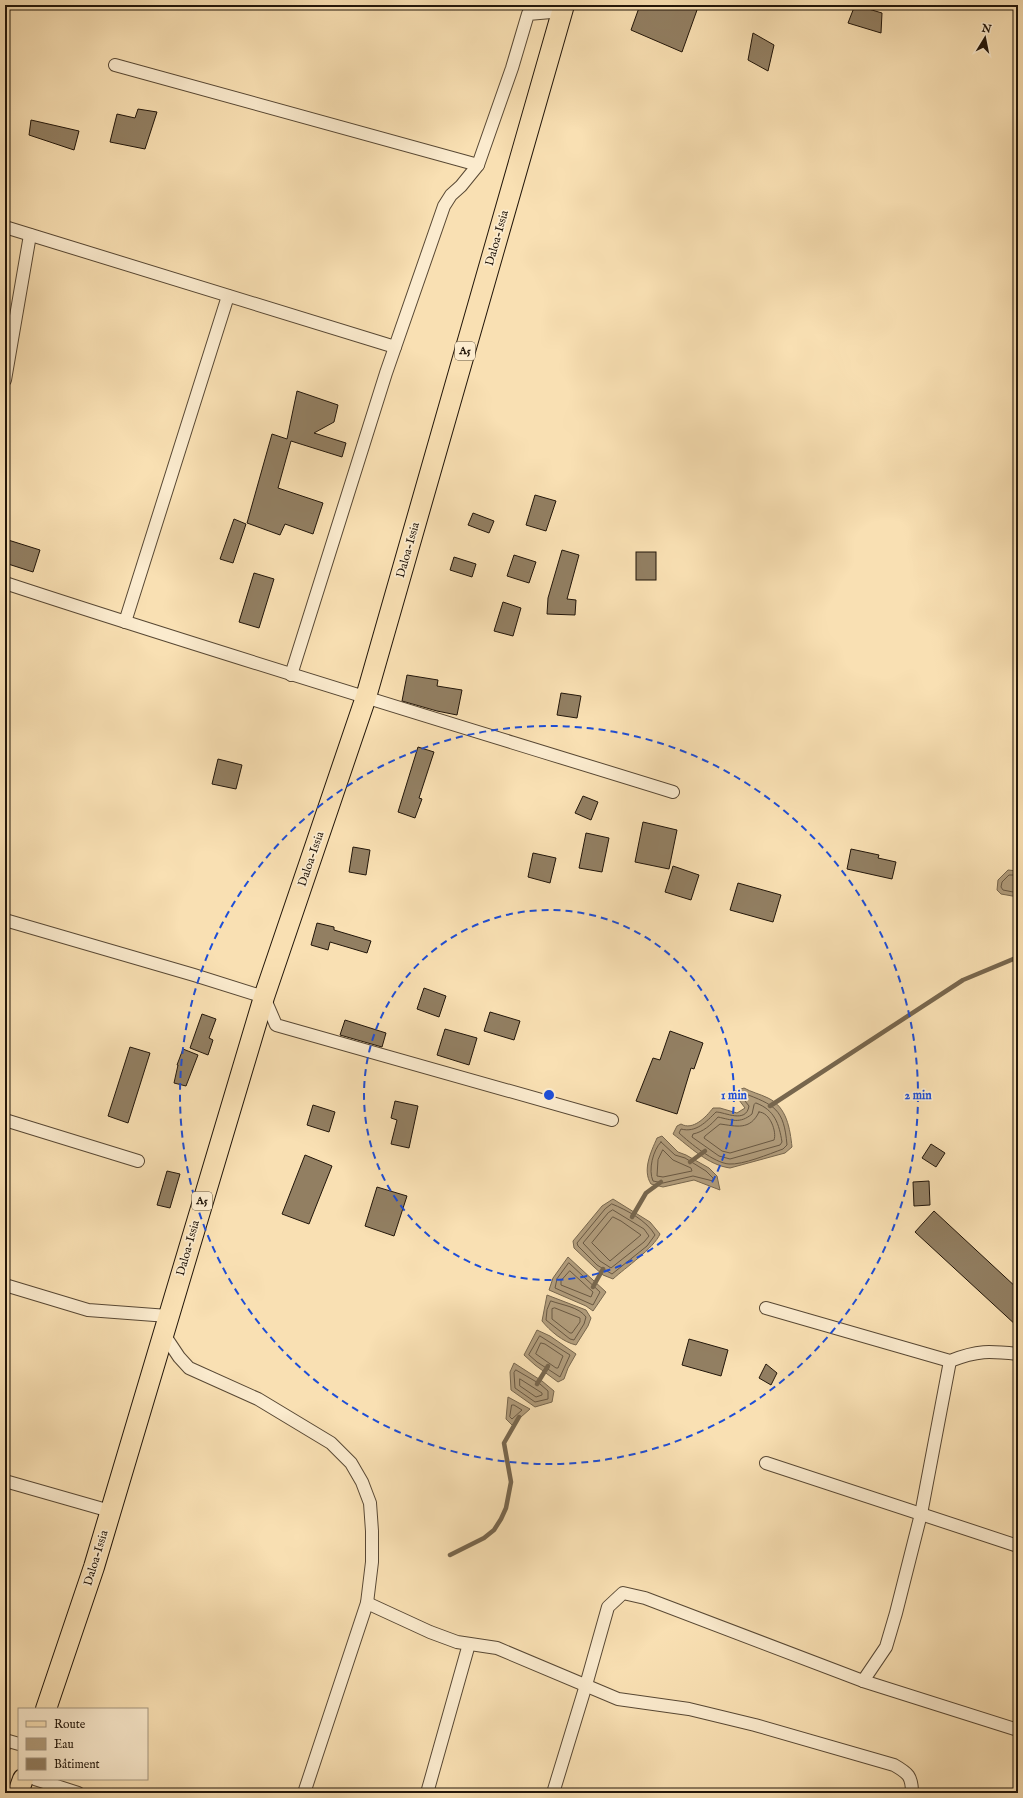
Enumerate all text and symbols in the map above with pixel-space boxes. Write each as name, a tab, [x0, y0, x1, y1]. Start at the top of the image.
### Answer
north arrow	[965, 18, 1005, 58]
text: N	[980, 21, 993, 37]
street label: Daloa-Issia	[482, 208, 512, 268]
road number: A5	[455, 342, 475, 360]
street label: Daloa-Issia	[393, 520, 423, 580]
street label: Daloa-Issia	[295, 829, 328, 889]
centre of rings	[542, 1088, 556, 1102]
text: 1 min	[721, 1088, 748, 1103]
text: 2 min	[904, 1088, 932, 1103]
road number: A5	[192, 1192, 212, 1210]
street label: Daloa-Issia	[173, 1218, 203, 1278]
street label: Daloa-Issia	[80, 1528, 112, 1588]
legend	[18, 1708, 148, 1780]
text: Route	[54, 1717, 86, 1732]
text: Eau	[54, 1737, 74, 1752]
text: Bâtiment	[54, 1757, 100, 1772]

